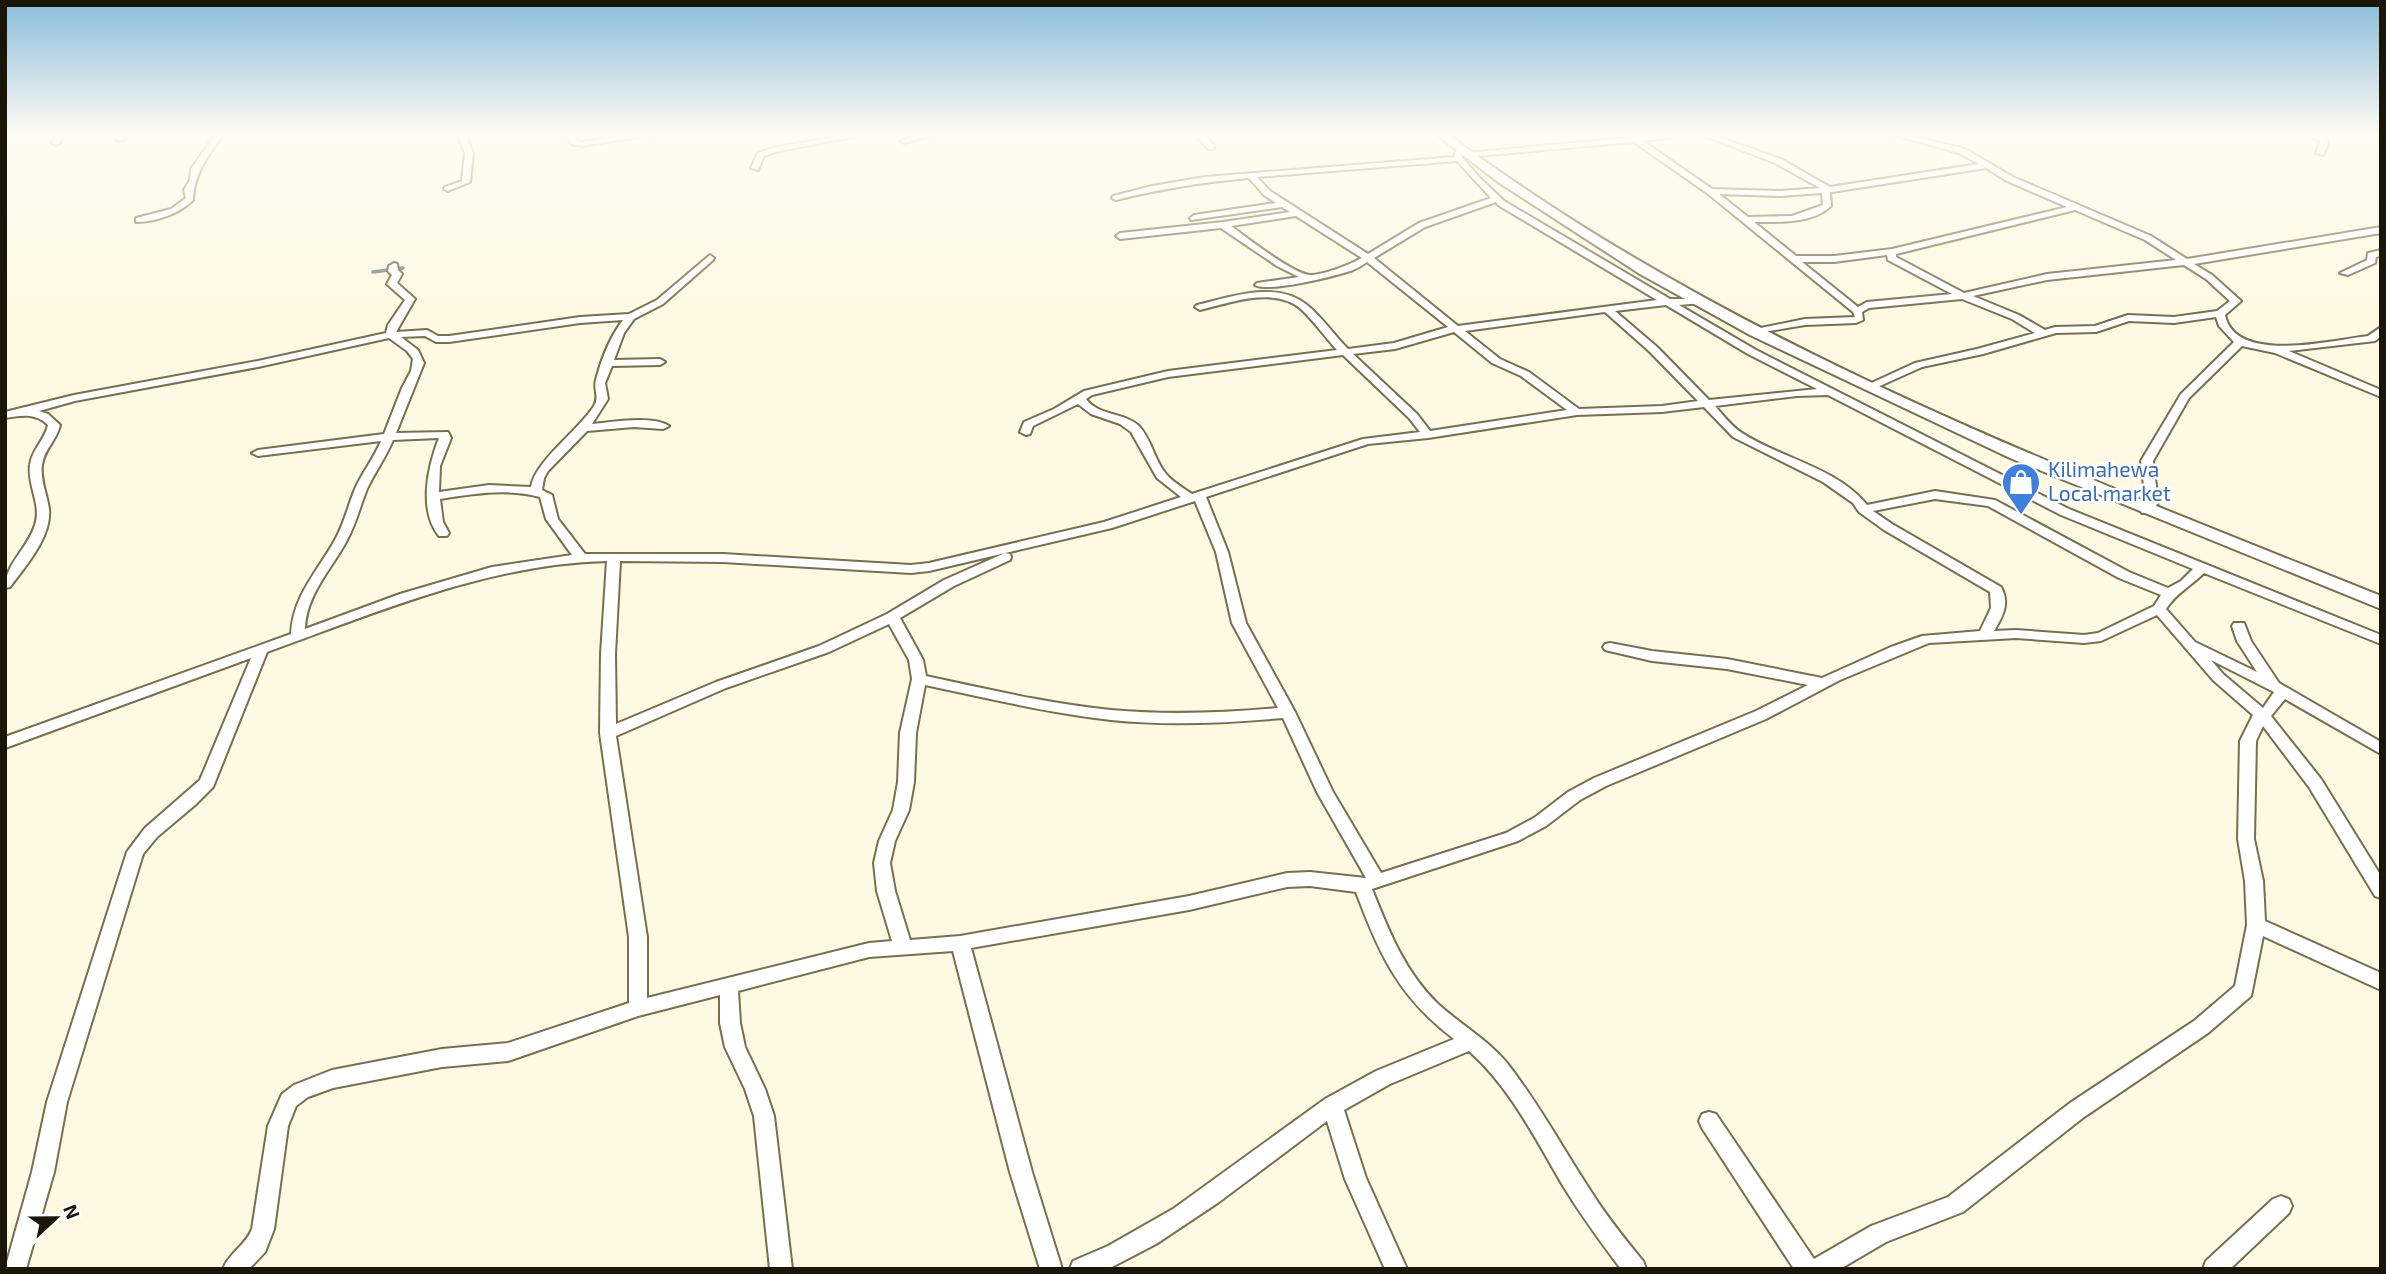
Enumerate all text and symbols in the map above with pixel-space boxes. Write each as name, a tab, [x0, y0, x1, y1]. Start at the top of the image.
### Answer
place label: Kilimahewa Local market	[2048, 456, 2171, 505]
shop icon: Kilimahewa Local market	[2000, 461, 2042, 516]
north arrow	[21, 1183, 91, 1253]
text: N	[59, 1201, 85, 1222]

